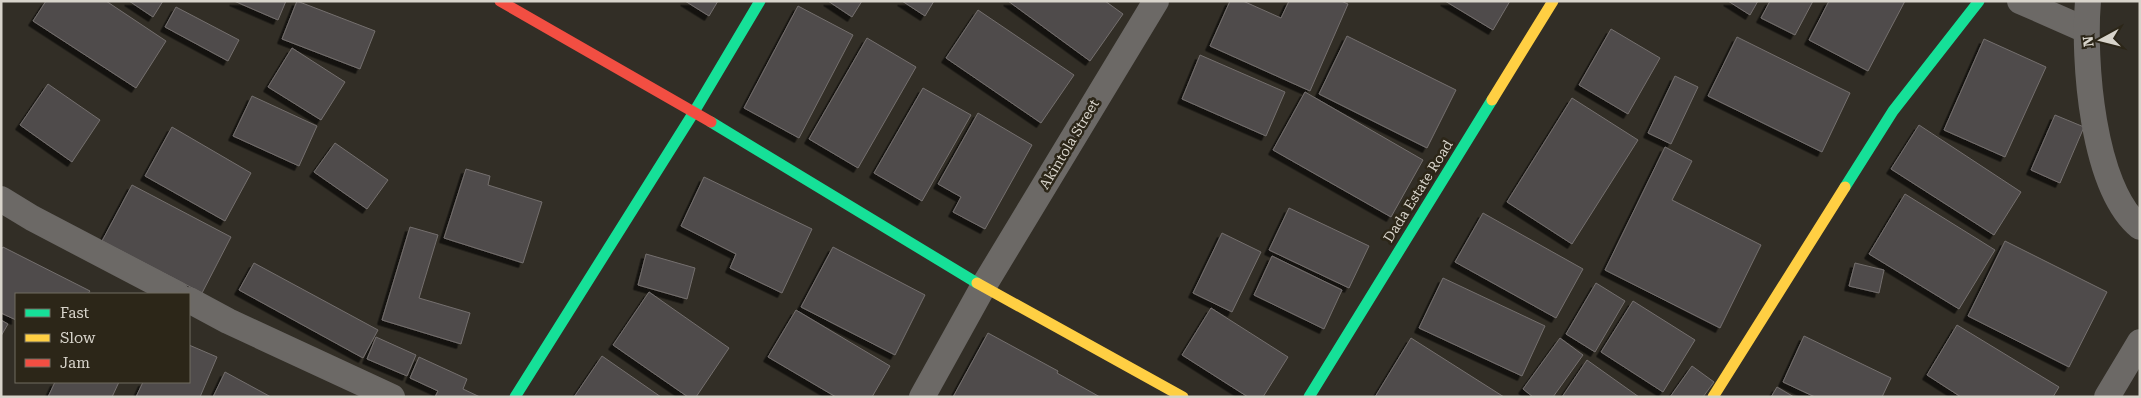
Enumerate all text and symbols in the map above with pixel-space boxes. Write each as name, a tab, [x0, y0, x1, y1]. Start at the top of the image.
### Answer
north arrow	[2076, 15, 2126, 65]
text: N	[2079, 35, 2097, 48]
street label: Akintola Street	[1036, 96, 1102, 192]
street label: Dada Estate Road	[1380, 137, 1456, 245]
legend	[15, 293, 190, 383]
text: Fast	[60, 304, 90, 322]
text: Slow	[60, 329, 96, 347]
text: Jam	[60, 354, 90, 372]

